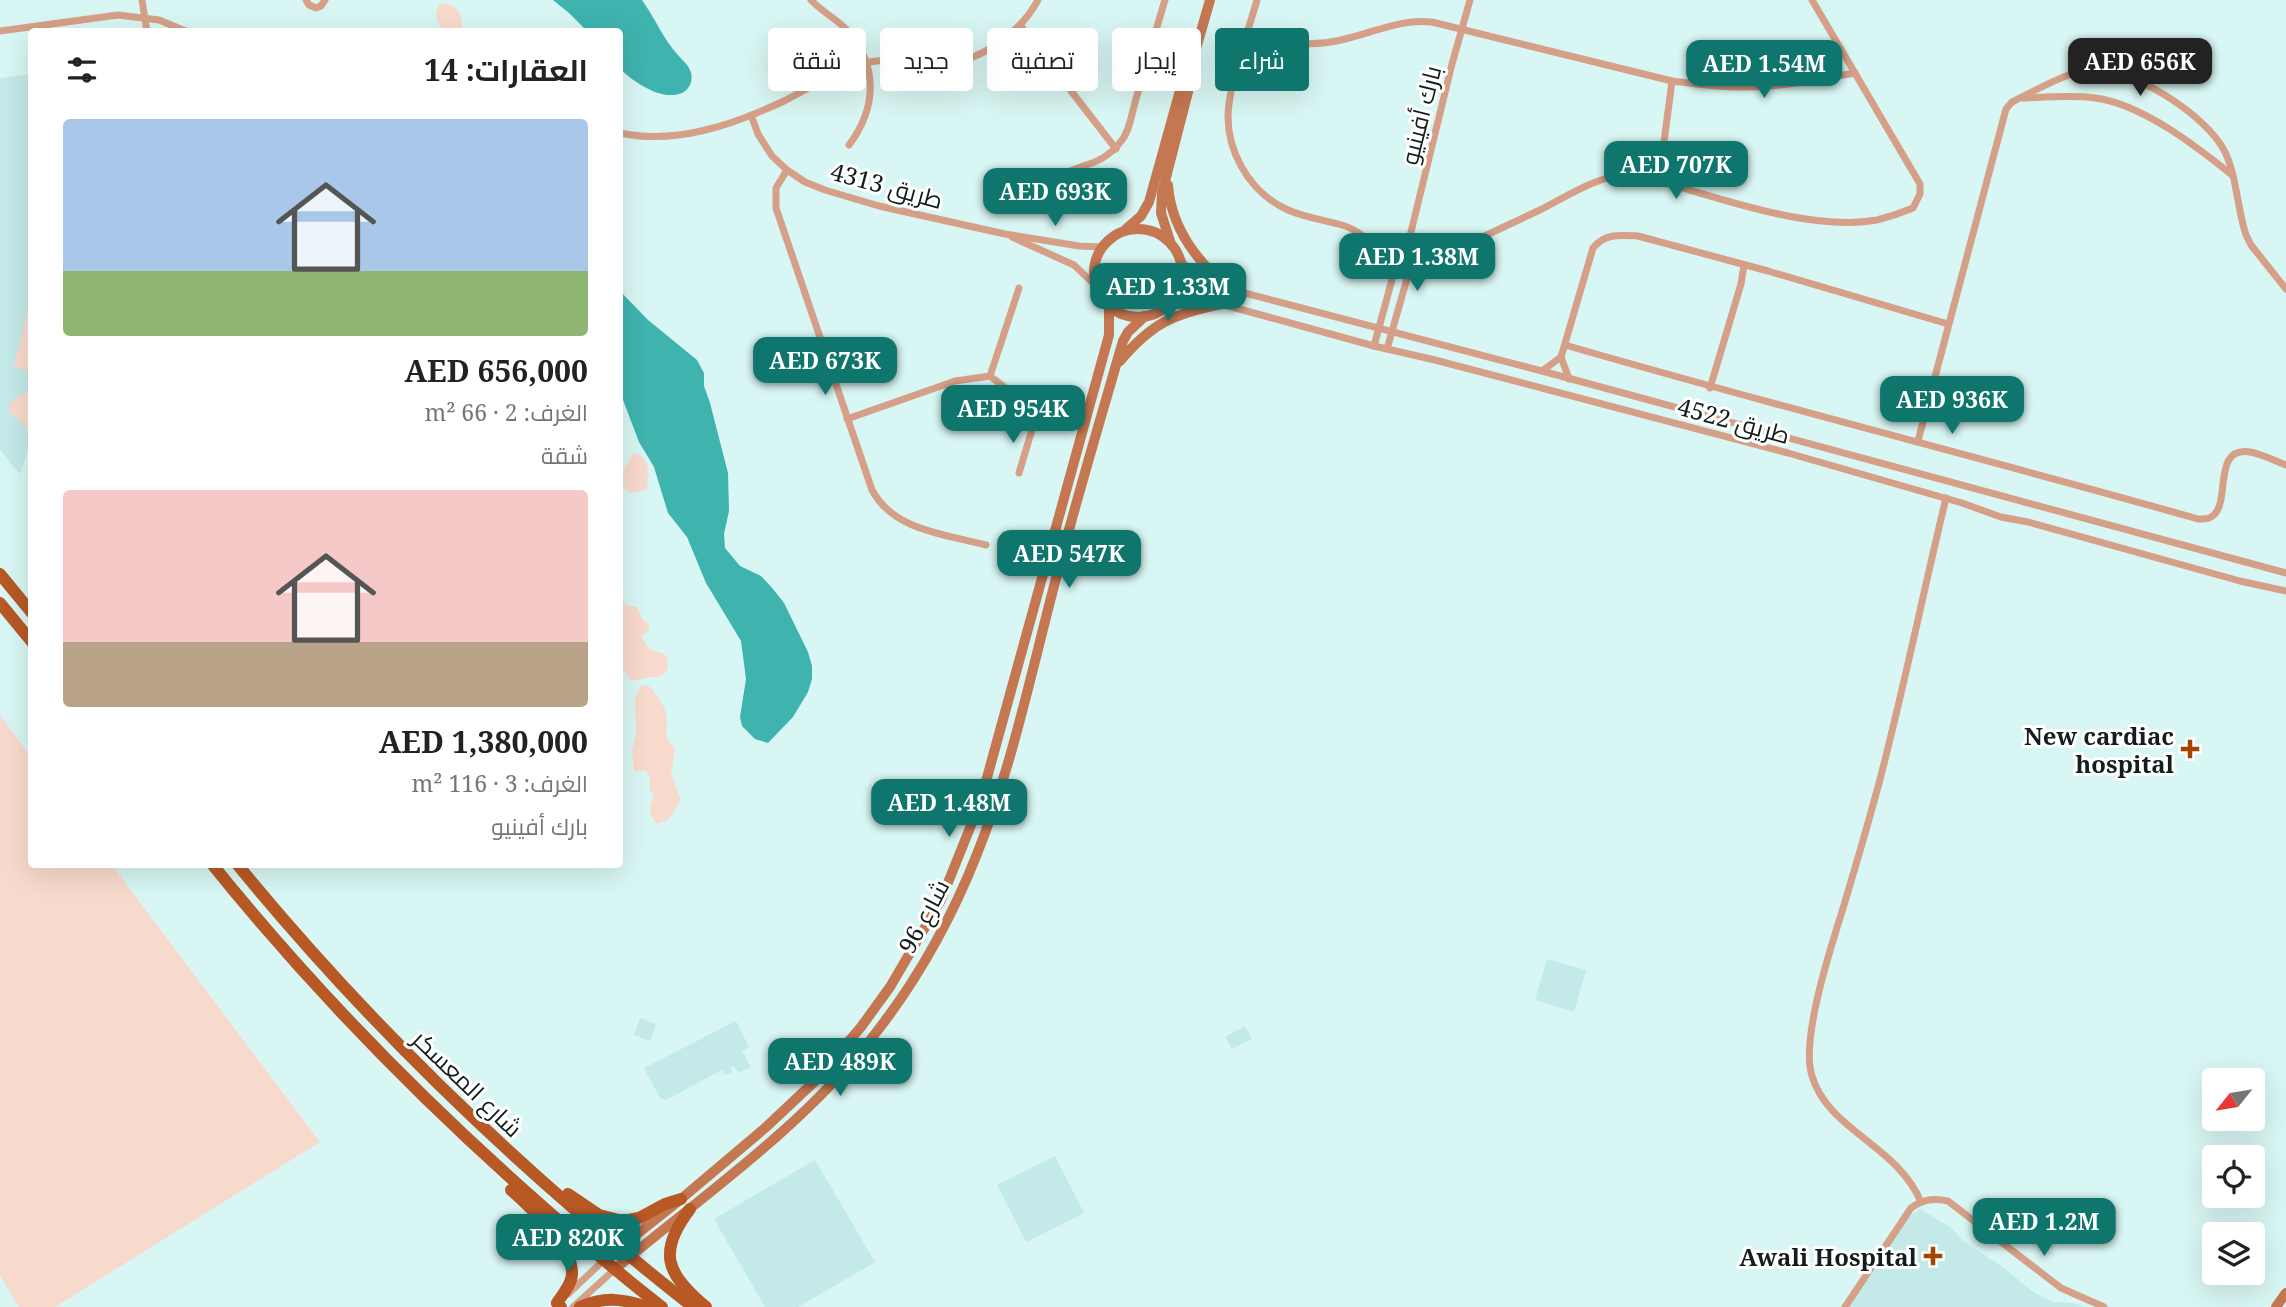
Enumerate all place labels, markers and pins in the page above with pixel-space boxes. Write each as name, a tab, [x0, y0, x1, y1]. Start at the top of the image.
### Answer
pin: AED 656K	[2068, 38, 2212, 98]
pin: AED 1.54M	[1684, 41, 1844, 100]
pin: AED 707K	[1604, 142, 1748, 201]
pin: AED 693K	[983, 168, 1127, 228]
pin: AED 1.38M	[1337, 233, 1497, 293]
pin: AED 1.33M	[1088, 264, 1248, 323]
pin: AED 673K	[753, 338, 897, 397]
pin: AED 936K	[1880, 376, 2024, 436]
pin: AED 954K	[941, 386, 1085, 445]
pin: AED 547K	[997, 530, 1141, 590]
place label: New cardiac hospital	[2024, 719, 2175, 780]
marker: New cardiac hospital	[2180, 739, 2200, 759]
pin: AED 1.48M	[869, 780, 1029, 839]
pin: AED 489K	[768, 1038, 912, 1098]
pin: AED 1.2M	[1972, 1198, 2116, 1258]
pin: AED 820K	[496, 1214, 640, 1274]
place label: Awali Hospital	[1739, 1240, 1918, 1273]
marker: Awali Hospital	[1923, 1246, 1943, 1266]

